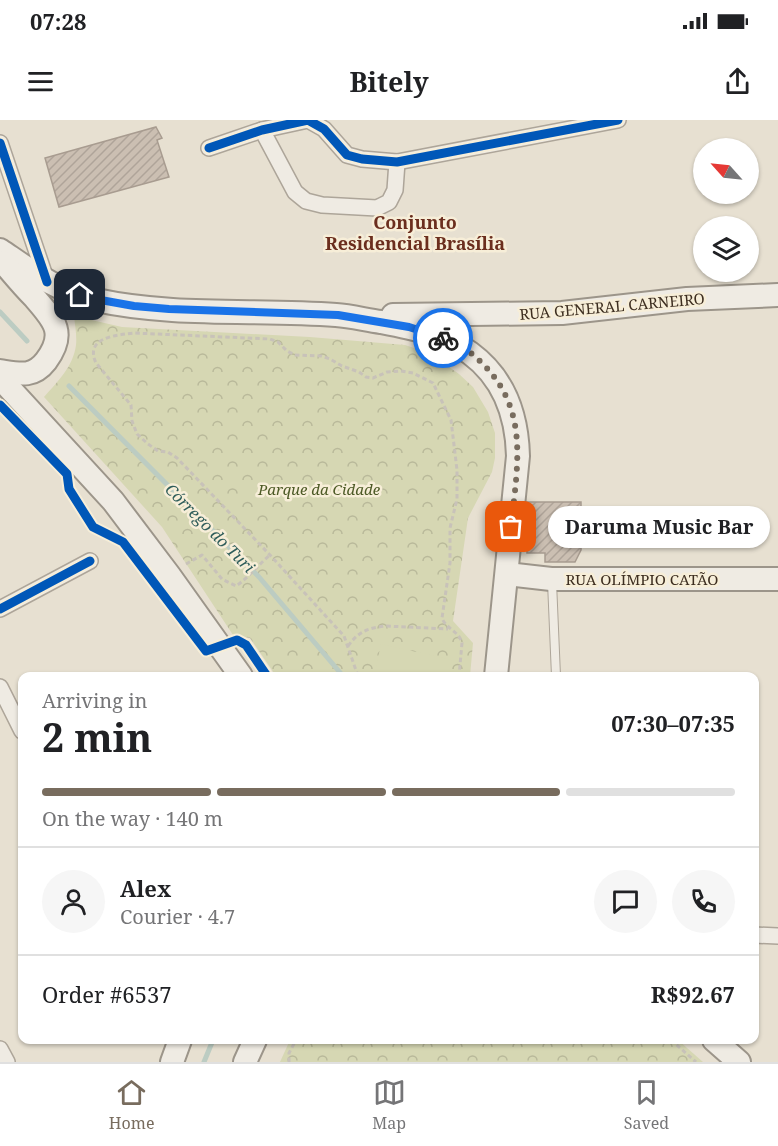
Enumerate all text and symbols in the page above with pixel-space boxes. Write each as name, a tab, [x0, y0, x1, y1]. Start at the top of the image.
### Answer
text: 07:28	[30, 6, 86, 36]
text: Bitely	[349, 63, 429, 100]
icon: menu	[24, 65, 57, 98]
icon: share	[721, 65, 754, 98]
north arrow	[693, 138, 759, 204]
map controls	[693, 138, 759, 282]
district label: Conjunto Residencial Brasília	[325, 210, 505, 255]
button: layers	[693, 216, 759, 282]
pin	[54, 269, 105, 320]
icon: home	[63, 278, 96, 311]
street label: RUA GENERAL CARNEIRO	[519, 288, 705, 324]
courier	[413, 308, 473, 368]
icon: bike	[427, 322, 460, 355]
water label: Córrego do Turi	[160, 478, 260, 578]
park label: Parque da Cidade	[257, 479, 381, 499]
pin	[485, 501, 536, 552]
callout: Daruma Music Bar	[547, 506, 769, 548]
icon: bag	[494, 510, 527, 543]
text: Daruma Music Bar	[565, 513, 753, 540]
street label: RUA OLÍMPIO CATÃO	[566, 569, 718, 589]
text: Arriving in	[42, 687, 147, 714]
text: 07:30–07:35	[611, 708, 735, 738]
text: 2 min	[42, 710, 152, 763]
text: On the way · 140 m	[42, 805, 223, 832]
button: person	[42, 870, 105, 933]
button: chat	[594, 870, 657, 933]
button: phone	[672, 870, 735, 933]
text: Alex	[120, 873, 171, 903]
text: Courier · 4.7	[120, 903, 235, 930]
text: Order #6537	[42, 979, 172, 1009]
text: R$92.67	[651, 979, 735, 1009]
tab: Home	[109, 1076, 154, 1134]
tab: Map	[372, 1076, 406, 1134]
tab: Saved	[624, 1076, 669, 1134]

